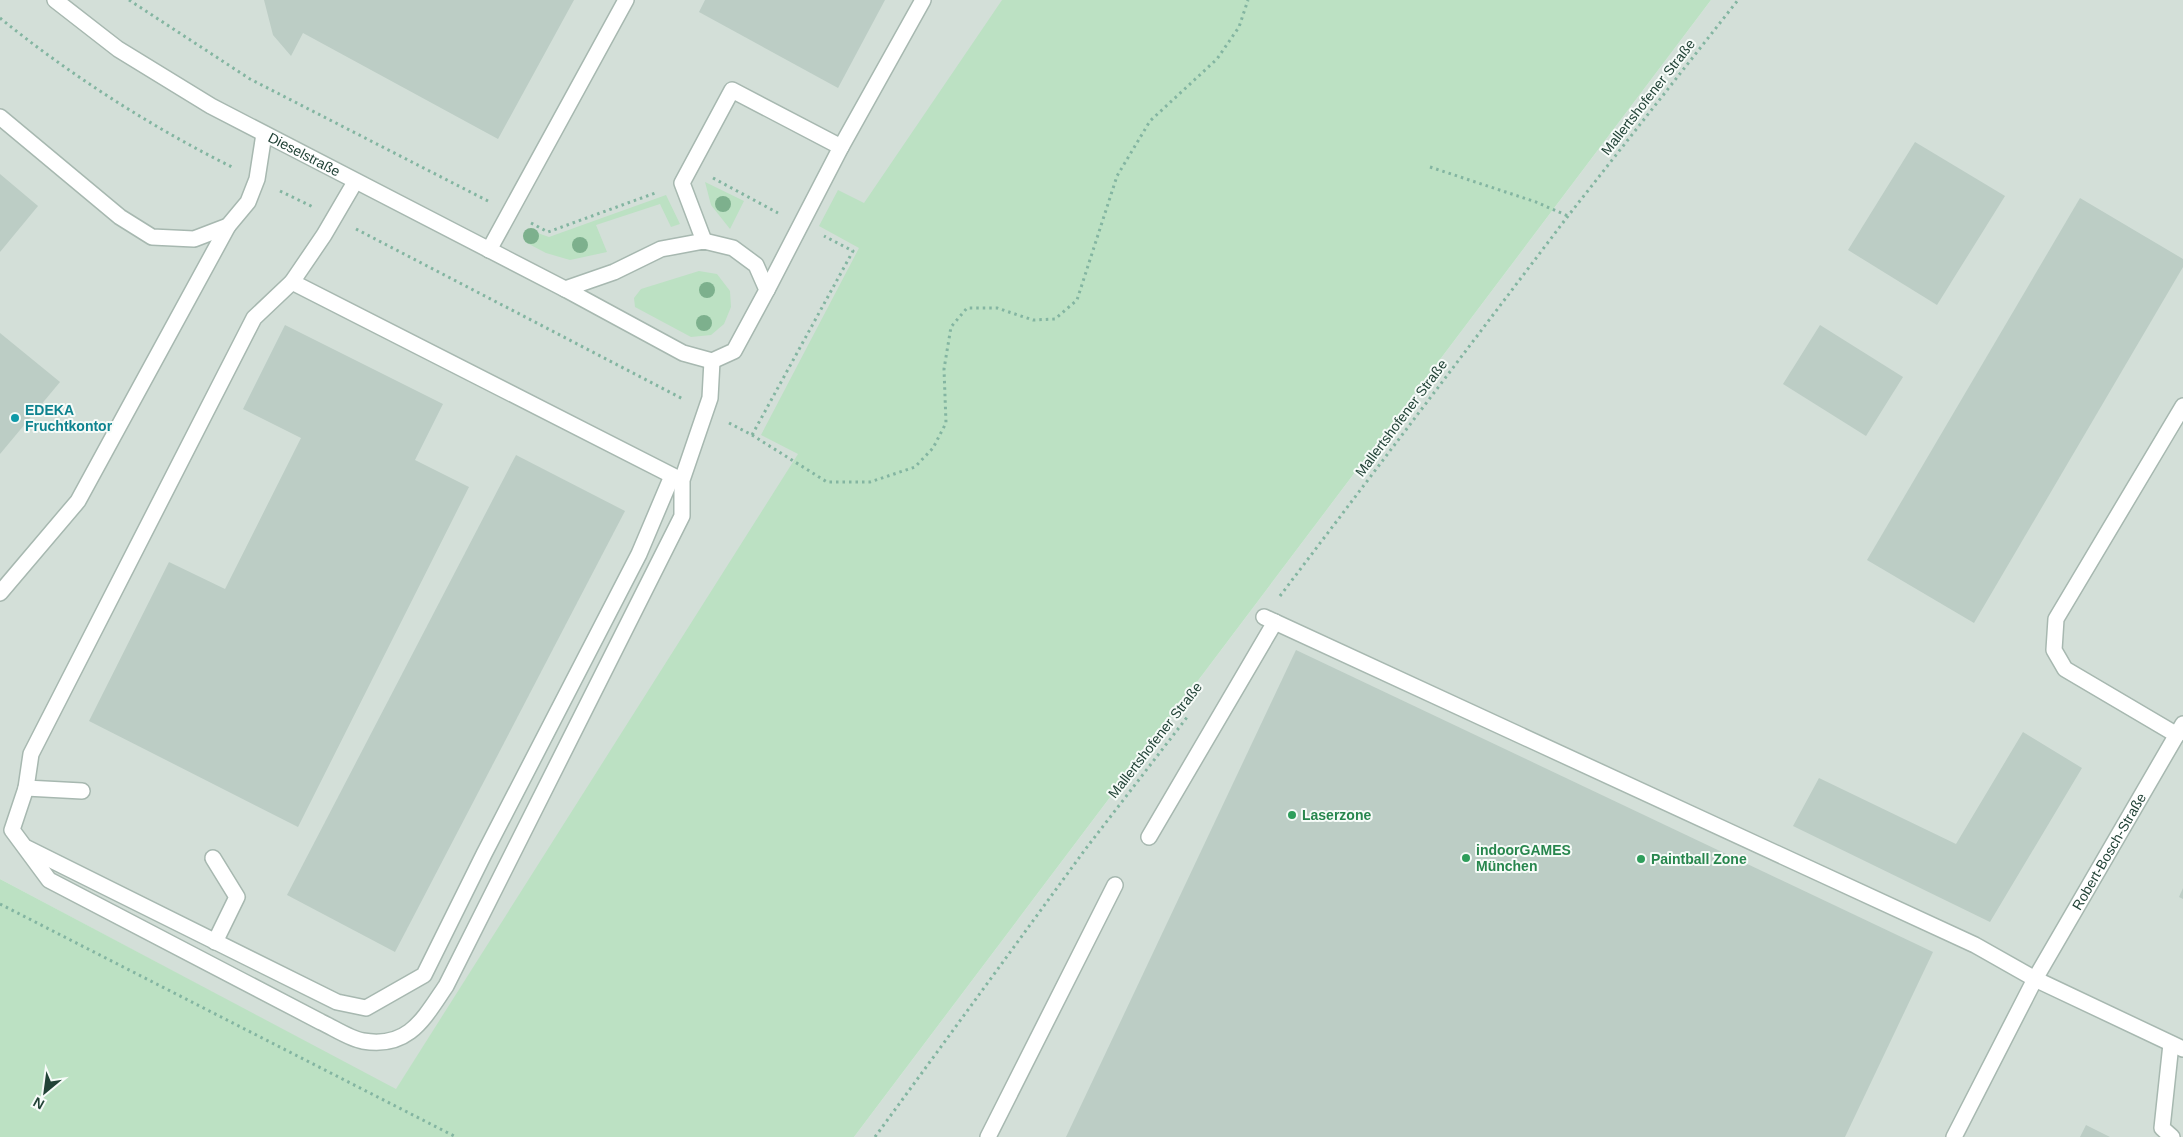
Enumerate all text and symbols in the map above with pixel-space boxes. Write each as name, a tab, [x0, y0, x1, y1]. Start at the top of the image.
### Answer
street label: Mallertshofener Straße	[1598, 36, 1698, 158]
street label: Dieselstraße	[266, 129, 343, 180]
street label: Mallertshofener Straße	[1352, 356, 1450, 480]
place label: EDEKA Fruchtkontor	[25, 402, 113, 434]
marker: EDEKA Fruchtkontor	[9, 412, 21, 424]
street label: Mallertshofener Straße	[1105, 679, 1205, 801]
street label: Robert-Bosch-Straße	[2069, 790, 2149, 913]
place label: Laserzone	[1302, 807, 1371, 823]
marker: Laserzone	[1286, 809, 1298, 821]
place label: indoorGAMES München	[1476, 842, 1571, 874]
place label: Paintball Zone	[1651, 851, 1747, 867]
marker: indoorGAMES München	[1460, 852, 1472, 864]
marker: Paintball Zone	[1635, 853, 1647, 865]
north arrow	[20, 1067, 70, 1117]
text: N	[30, 1094, 47, 1113]

